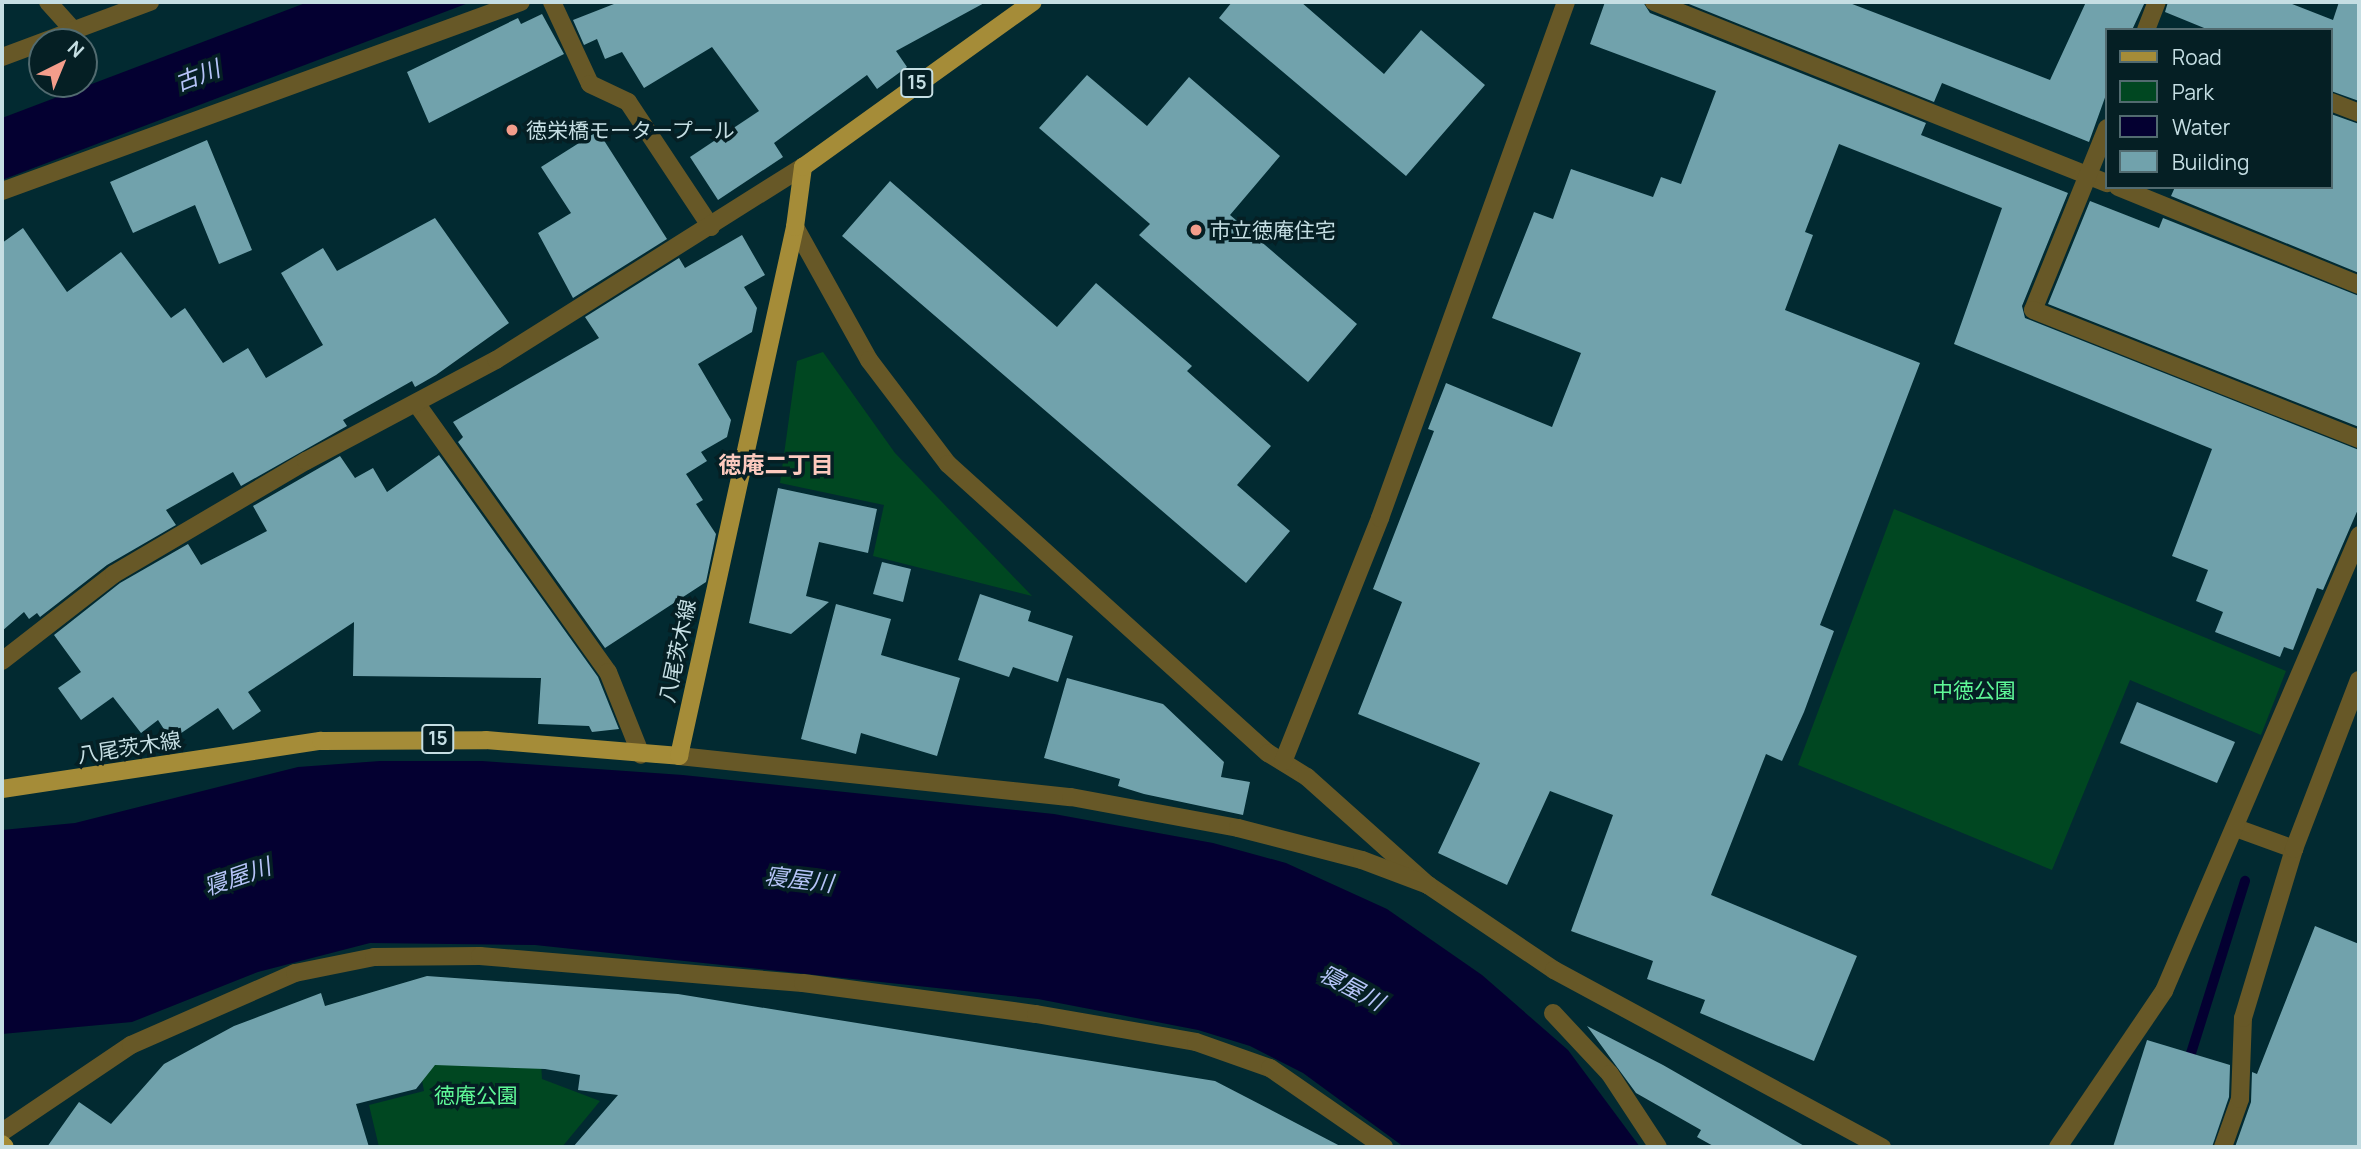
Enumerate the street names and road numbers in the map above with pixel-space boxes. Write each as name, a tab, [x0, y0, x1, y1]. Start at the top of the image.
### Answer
road number: 15	[900, 68, 934, 99]
street label: 八尾茨木線	[654, 597, 700, 705]
road number: 15	[420, 724, 456, 754]
street label: 八尾茨木線	[75, 726, 183, 768]

